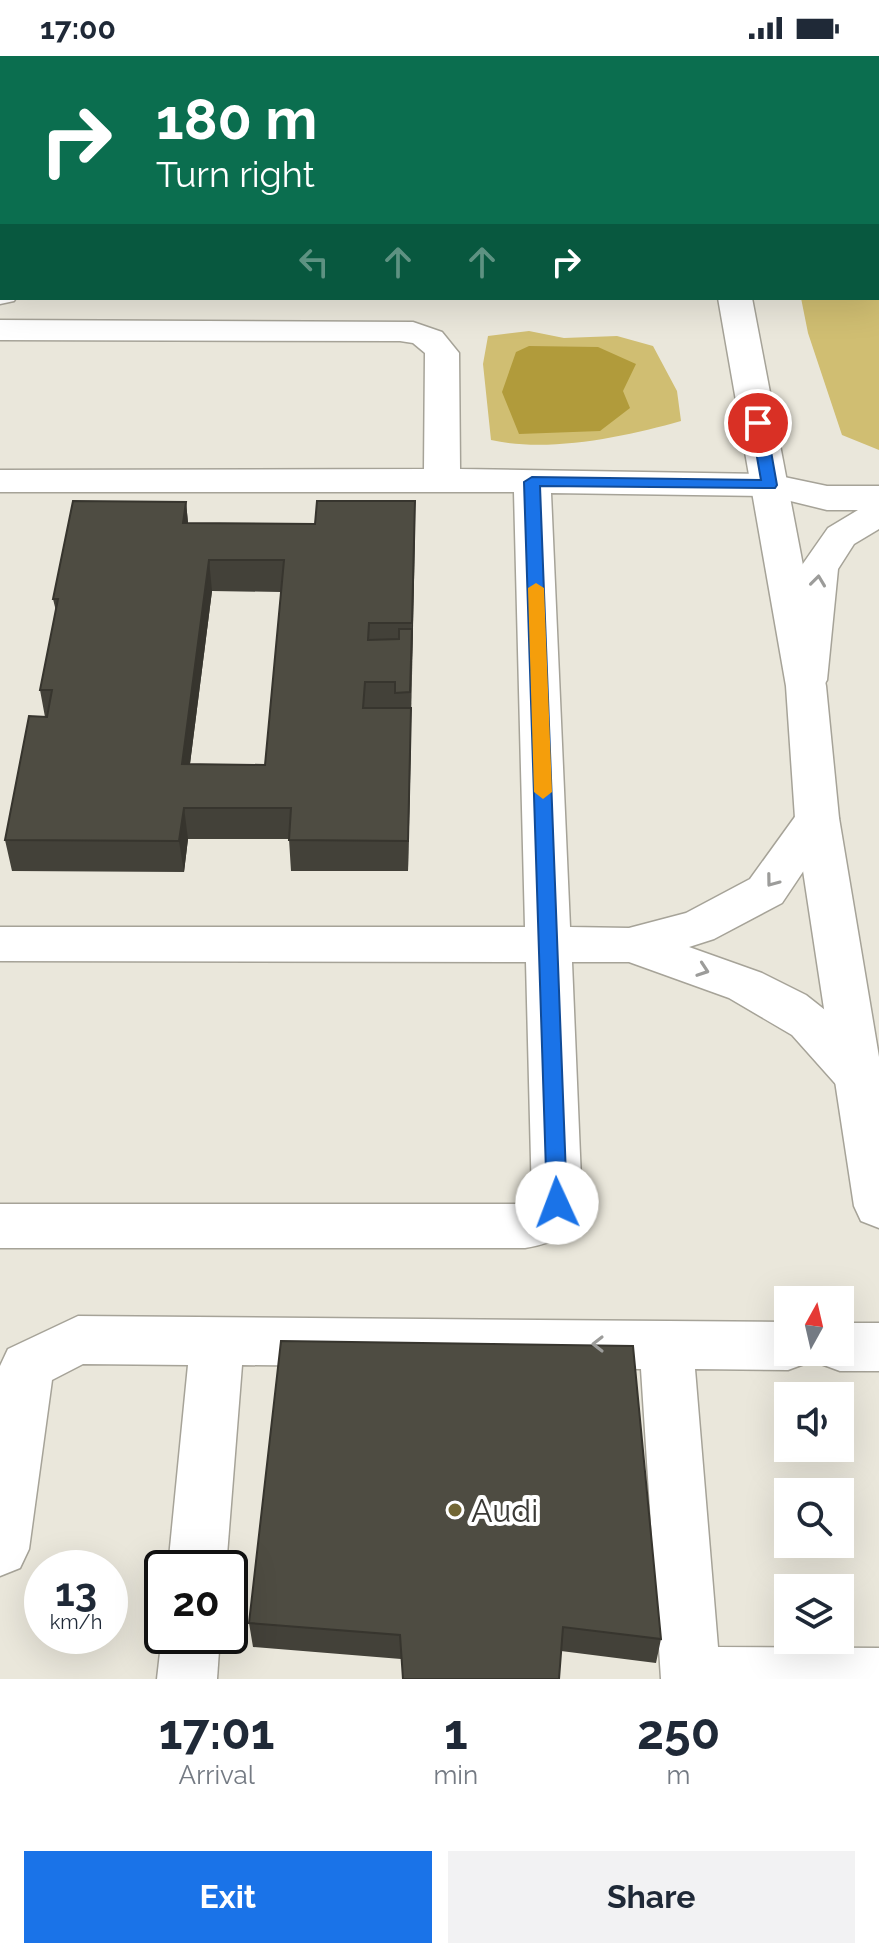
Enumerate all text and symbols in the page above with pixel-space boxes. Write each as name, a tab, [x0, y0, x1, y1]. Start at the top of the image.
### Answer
text: 17:00	[40, 11, 116, 46]
text: 180 m	[156, 86, 317, 152]
icon: right	[24, 88, 128, 192]
text: Turn right	[156, 153, 315, 195]
icon: left	[292, 240, 336, 284]
icon: ahead	[376, 240, 420, 284]
icon: ahead	[460, 240, 504, 284]
icon: right	[544, 240, 588, 284]
pin	[724, 389, 792, 457]
icon: arrive	[736, 401, 780, 445]
one-way arrow	[809, 574, 826, 588]
one-way arrow	[767, 872, 781, 887]
one-way arrow	[695, 961, 709, 977]
position arrow	[515, 1161, 599, 1245]
north arrow	[774, 1286, 854, 1366]
map controls	[774, 1286, 854, 1654]
one-way arrow	[591, 1335, 604, 1353]
button: sound	[774, 1382, 854, 1462]
button: search	[774, 1478, 854, 1558]
place label: Audi	[471, 1492, 538, 1529]
marker: Audi	[446, 1501, 464, 1519]
speed limit sign: 20	[144, 1550, 248, 1654]
text: 13	[55, 1568, 97, 1615]
button: layers	[774, 1574, 854, 1654]
text: km/h	[50, 1610, 102, 1634]
text: 17:01	[159, 1704, 275, 1760]
text: 1	[444, 1704, 468, 1760]
text: 250	[637, 1704, 720, 1760]
text: Arrival	[179, 1760, 255, 1790]
text: min	[433, 1760, 478, 1790]
text: m	[667, 1760, 691, 1790]
button: Exit	[24, 1851, 432, 1943]
button: Share	[448, 1851, 855, 1943]

